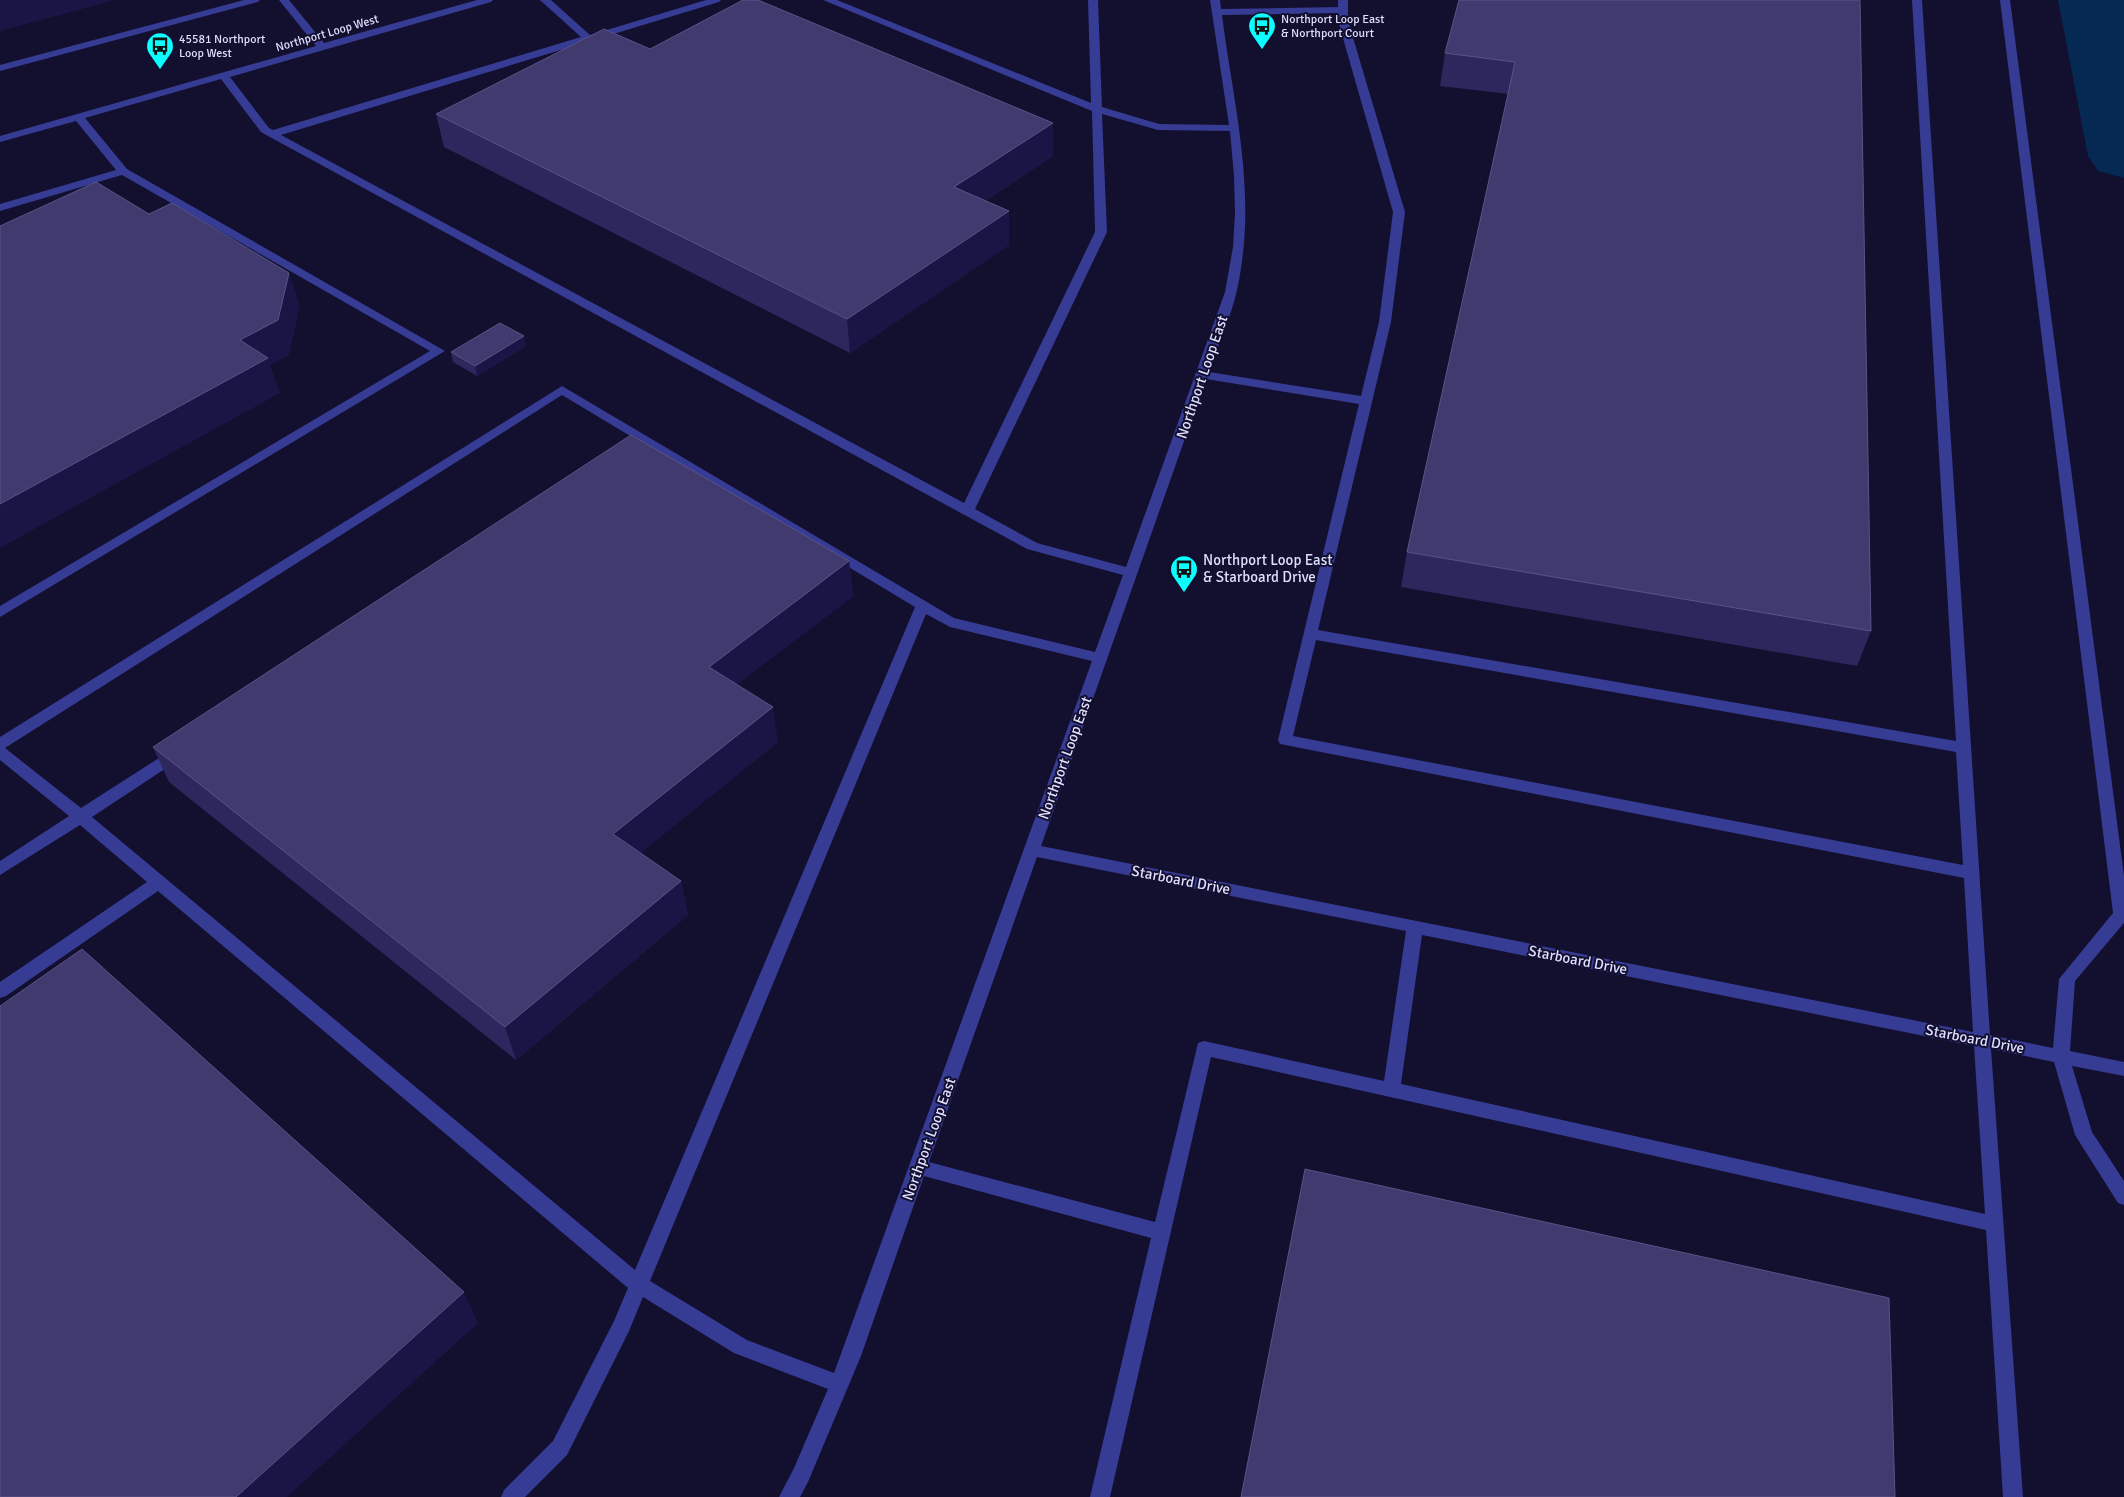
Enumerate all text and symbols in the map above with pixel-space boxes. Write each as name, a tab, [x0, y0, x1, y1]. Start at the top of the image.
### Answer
bus stop icon: Northport Loop East & Northport Court	[1247, 11, 1277, 50]
street label: Northport Loop West	[274, 12, 380, 55]
place label: Northport Loop East & Northport Court	[1281, 12, 1385, 41]
bus stop icon: 45581 Northport Loop West	[145, 31, 175, 70]
place label: 45581 Northport Loop West	[179, 32, 265, 61]
street label: Northport Loop East	[1172, 313, 1232, 441]
place label: Northport Loop East & Starboard Drive	[1203, 551, 1332, 586]
bus stop icon: Northport Loop East & Starboard Drive	[1169, 554, 1199, 593]
street label: Northport Loop East	[1034, 694, 1096, 822]
street label: Starboard Drive	[1130, 862, 1232, 898]
street label: Starboard Drive	[1527, 942, 1629, 978]
street label: Starboard Drive	[1924, 1021, 2026, 1057]
street label: Northport Loop East	[898, 1075, 960, 1203]

